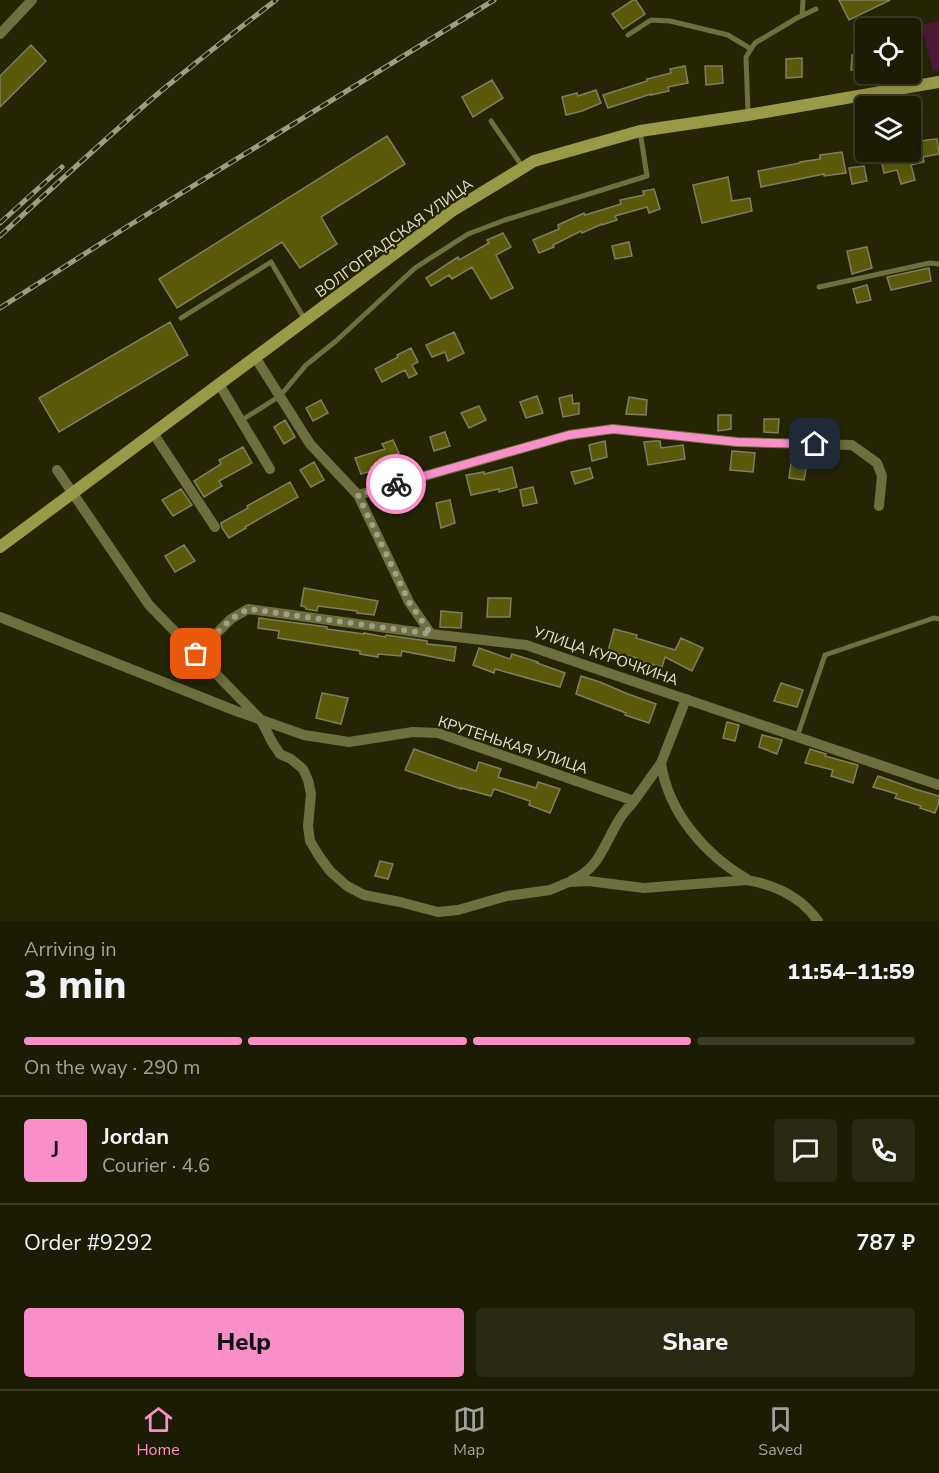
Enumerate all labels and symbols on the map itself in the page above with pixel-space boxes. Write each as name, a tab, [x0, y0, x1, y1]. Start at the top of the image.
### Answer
street label: ВОЛГОГРАДСКАЯ УЛИЦА	[311, 174, 477, 302]
pin	[789, 418, 840, 469]
courier	[366, 454, 426, 514]
street label: УЛИЦА КУРОЧКИНА	[530, 622, 681, 690]
pin	[170, 628, 221, 679]
street label: КРУТЕНЬКАЯ УЛИЦА	[435, 711, 591, 779]

